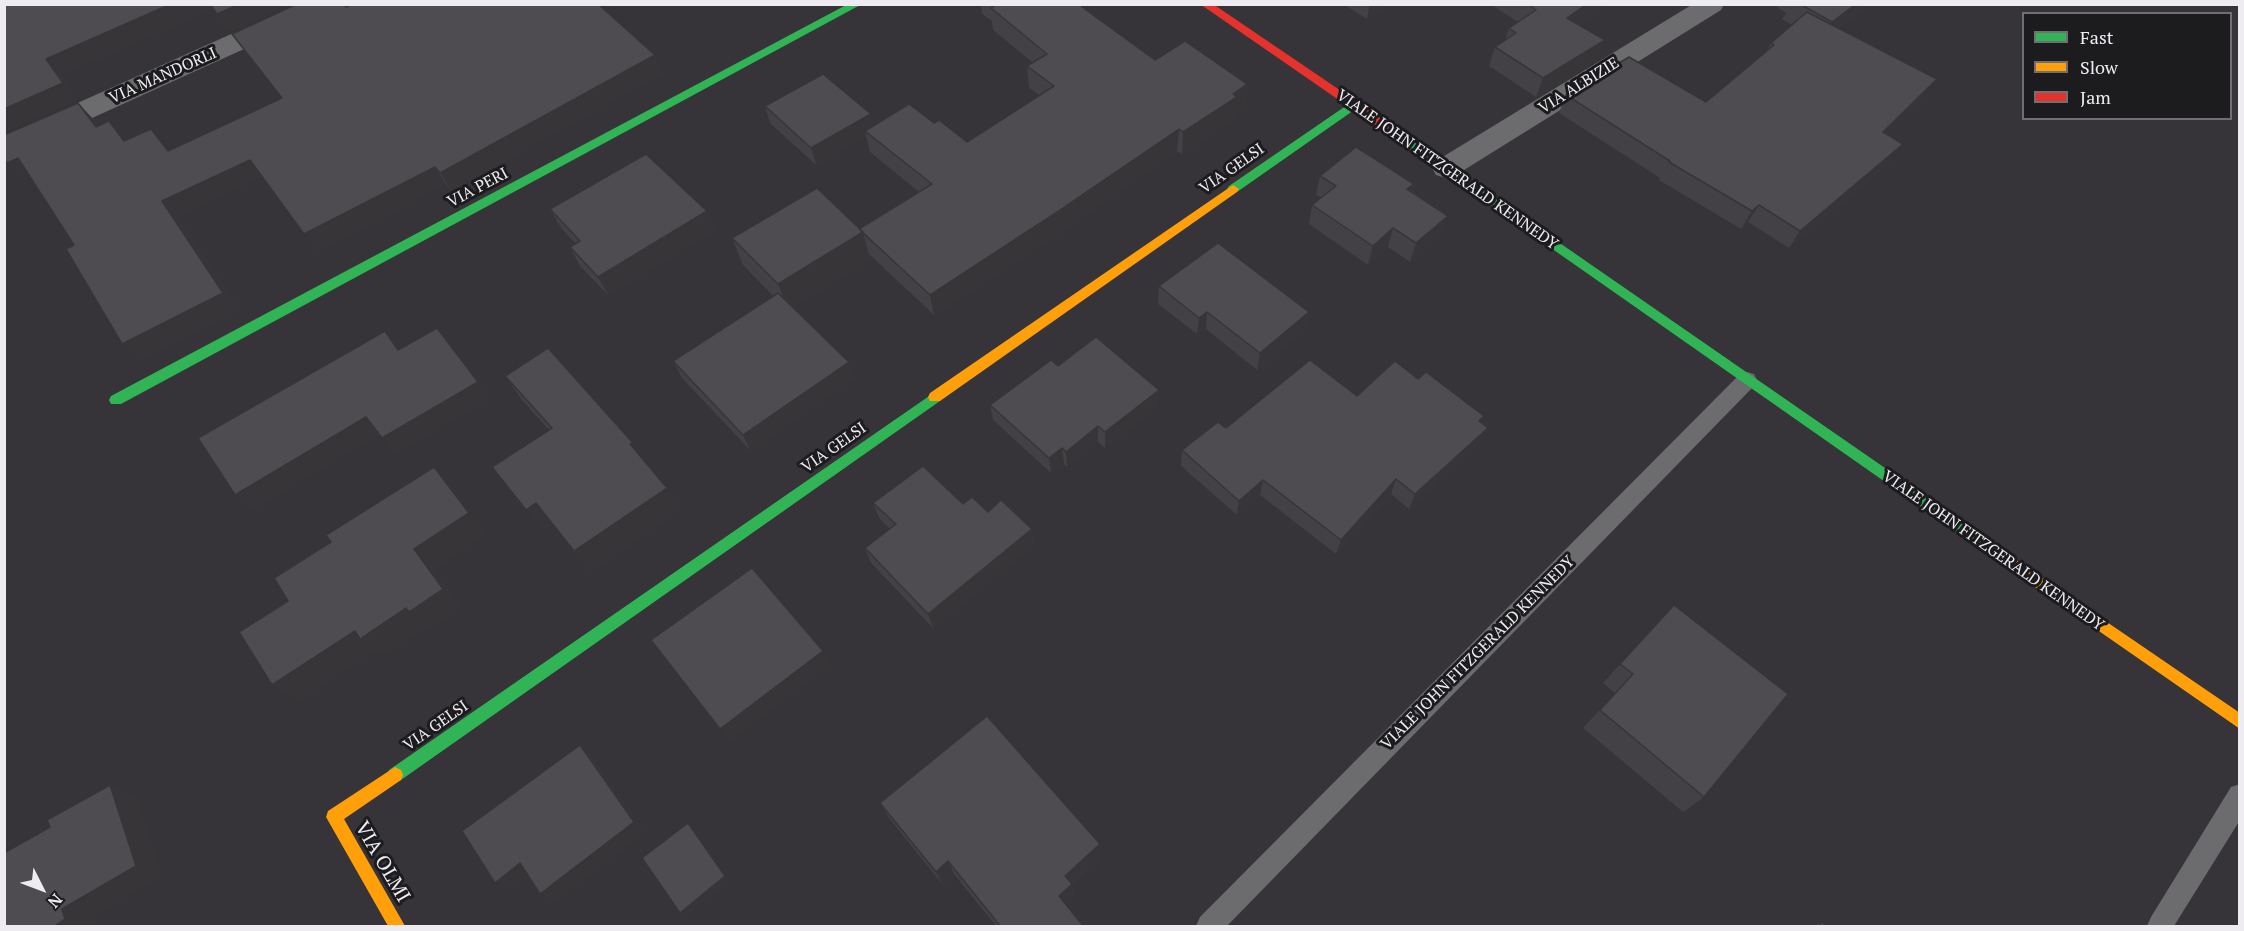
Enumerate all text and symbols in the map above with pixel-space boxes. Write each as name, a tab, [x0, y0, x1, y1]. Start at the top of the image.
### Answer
legend	[2022, 12, 2232, 120]
text: Fast	[2080, 25, 2113, 49]
street label: VIA MANDORLI	[106, 44, 220, 108]
street label: VIA ALBIZIE	[1535, 54, 1623, 118]
text: Slow	[2080, 55, 2118, 79]
text: Jam	[2080, 85, 2111, 109]
street label: VIALE JOHN FITZGERALD KENNEDY	[1332, 86, 1562, 254]
street label: VIA GELSI	[1196, 140, 1268, 198]
street label: VIA PERI	[444, 164, 512, 212]
street label: VIA GELSI	[798, 419, 870, 477]
street label: VIALE JOHN FITZGERALD KENNEDY	[1878, 467, 2108, 635]
street label: VIALE JOHN FITZGERALD KENNEDY	[1377, 552, 1579, 754]
street label: VIA GELSI	[400, 697, 472, 755]
street label: VIA OLMI	[349, 817, 415, 907]
north arrow	[12, 859, 72, 919]
text: N	[43, 889, 68, 913]

